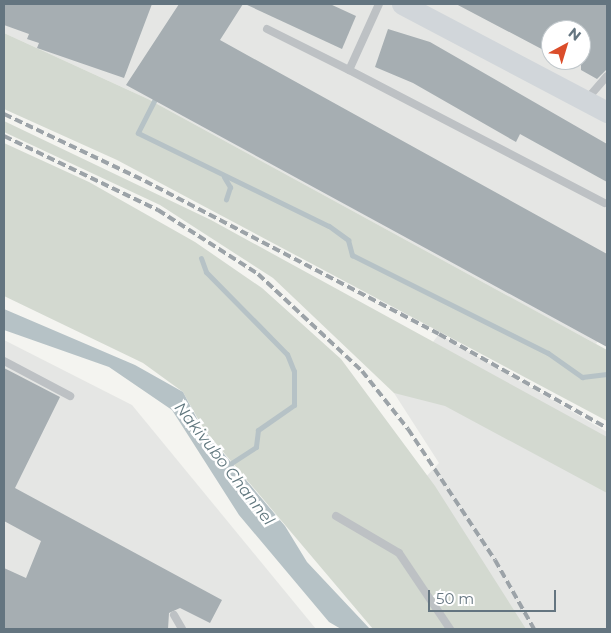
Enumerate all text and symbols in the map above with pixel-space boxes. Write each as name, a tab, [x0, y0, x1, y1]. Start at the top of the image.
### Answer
north arrow	[541, 20, 591, 70]
text: N	[565, 24, 585, 45]
water label: Nakivubo Channel	[170, 399, 278, 529]
scale bar	[431, 580, 558, 612]
text: 50 m	[436, 589, 474, 608]

